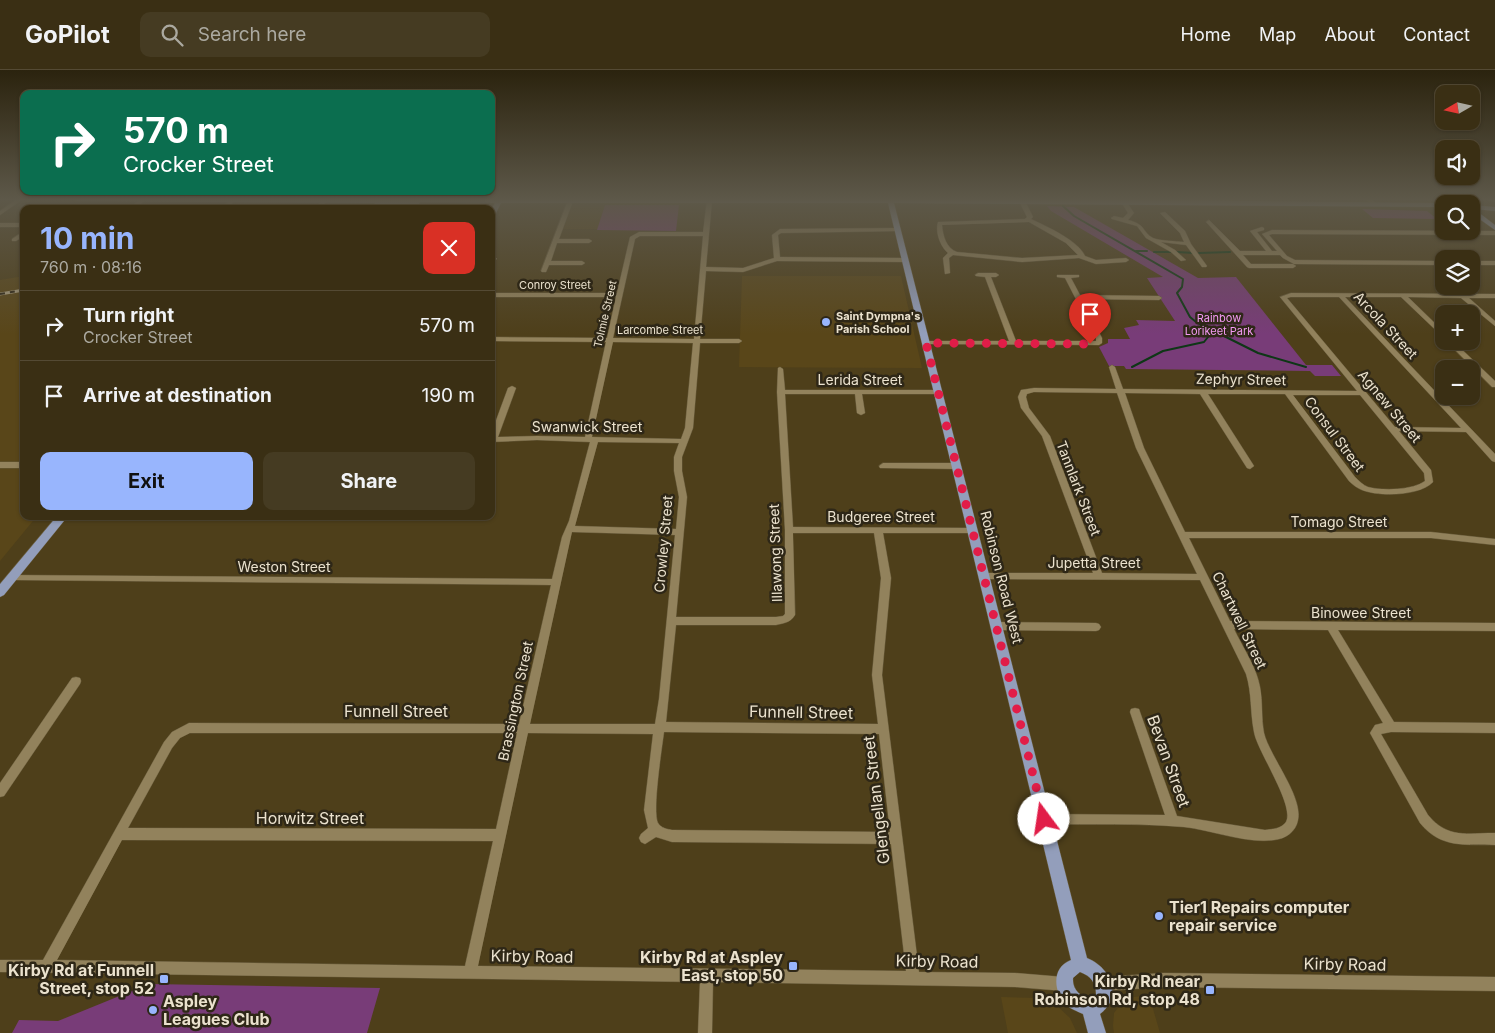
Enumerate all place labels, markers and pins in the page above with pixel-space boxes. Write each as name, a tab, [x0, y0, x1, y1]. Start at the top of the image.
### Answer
pin	[1069, 293, 1111, 344]
place label: Saint Dympna's Parish School	[836, 309, 920, 336]
marker: Saint Dympna's Parish School	[820, 316, 832, 328]
place label: Tier1 Repairs computer repair service	[1169, 897, 1350, 935]
marker: Tier1 Repairs computer repair service	[1153, 910, 1165, 922]
place label: Kirby Rd at Aspley East, stop 50	[640, 947, 783, 985]
place label: Kirby Rd at Funnell Street, stop 52	[8, 960, 154, 998]
marker: Kirby Rd at Aspley East, stop 50	[787, 960, 799, 972]
place label: Kirby Rd near Robinson Rd, stop 48	[1034, 971, 1200, 1009]
marker: Kirby Rd at Funnell Street, stop 52	[158, 973, 170, 985]
marker: Kirby Rd near Robinson Rd, stop 48	[1204, 984, 1216, 996]
place label: Aspley Leagues Club	[163, 991, 270, 1029]
marker: Aspley Leagues Club	[147, 1004, 159, 1016]

